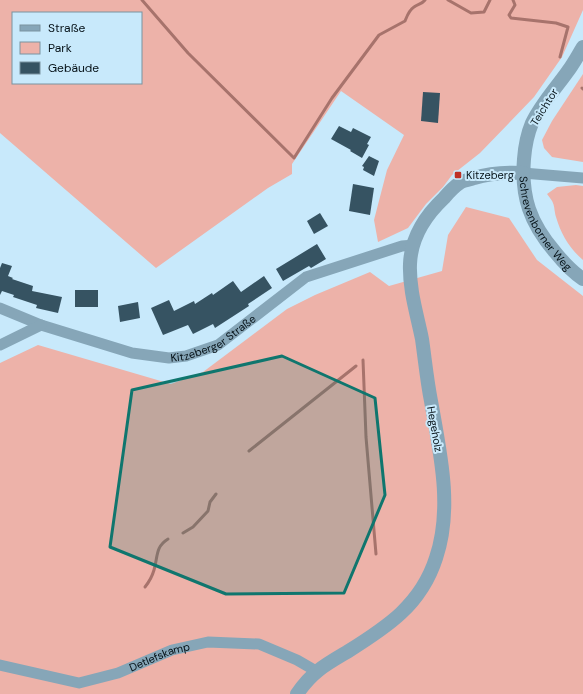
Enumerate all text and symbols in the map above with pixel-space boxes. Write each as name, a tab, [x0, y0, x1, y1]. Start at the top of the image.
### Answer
legend	[12, 12, 142, 84]
text: Straße	[48, 20, 85, 36]
text: Park	[48, 40, 72, 56]
text: Gebäude	[48, 60, 99, 76]
street label: Teichtor	[527, 86, 561, 128]
place label: Kitzeberg	[466, 168, 514, 182]
marker: Kitzeberg	[453, 170, 463, 180]
street label: Schrevenborner Weg	[516, 176, 575, 274]
street label: Kitzeberger Straße	[170, 312, 258, 365]
street label: Hegeholz	[424, 405, 446, 453]
street label: Detlefskamp	[127, 639, 191, 674]

